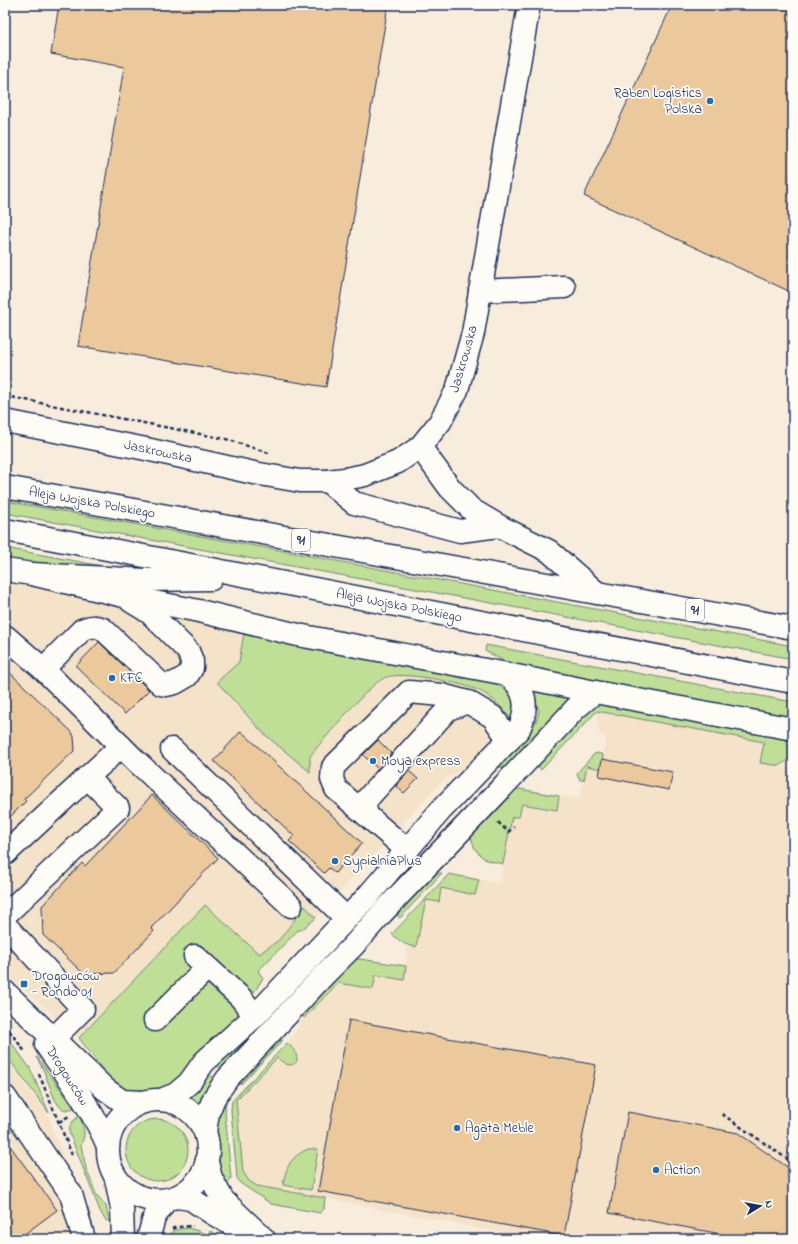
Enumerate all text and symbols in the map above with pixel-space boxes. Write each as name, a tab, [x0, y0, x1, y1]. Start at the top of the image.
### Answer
place label: Raben Logistics Polska	[614, 83, 702, 120]
marker: Raben Logistics Polska	[705, 96, 715, 106]
street label: Jaskrowska	[444, 323, 484, 395]
street label: Jaskrowska	[122, 435, 194, 469]
street label: Aleja Wojska Polskiego	[27, 482, 157, 525]
road number: 91	[292, 529, 310, 551]
street label: Aleja Wojska Polskiego	[334, 583, 464, 630]
road number: 91	[686, 599, 704, 621]
place label: KFC	[120, 668, 143, 689]
marker: KFC	[107, 673, 117, 683]
place label: Moya express	[381, 751, 461, 773]
marker: Moya express	[368, 756, 378, 766]
place label: SypialniaPlus	[343, 851, 422, 873]
marker: SypialniaPlus	[330, 856, 340, 866]
place label: Drogowców - Rondo 01	[31, 966, 99, 1003]
marker: Drogowców - Rondo 01	[19, 979, 29, 989]
street label: Drogowców	[39, 1041, 94, 1110]
place label: Agata Meble	[465, 1118, 534, 1140]
marker: Agata Meble	[452, 1123, 462, 1133]
place label: Action	[664, 1160, 700, 1181]
marker: Action	[651, 1165, 661, 1175]
north arrow	[740, 1186, 780, 1226]
text: N	[760, 1199, 777, 1209]

